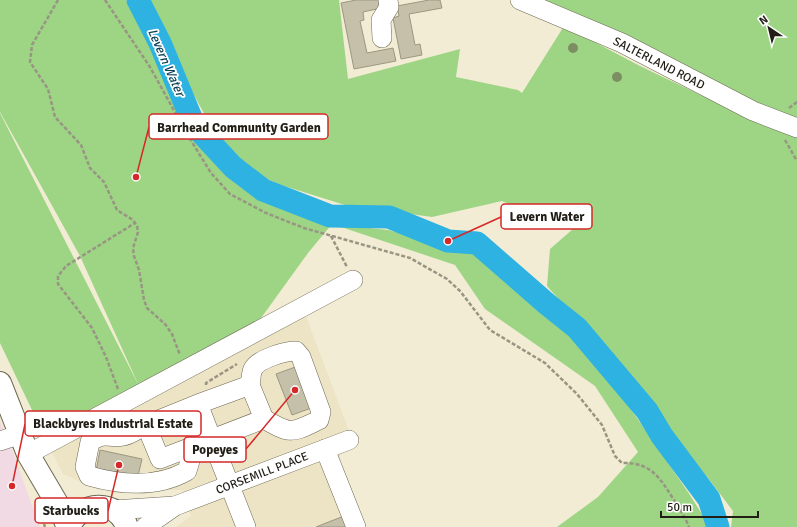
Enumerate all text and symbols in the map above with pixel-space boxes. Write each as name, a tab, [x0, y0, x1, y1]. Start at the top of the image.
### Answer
north arrow	[749, 8, 789, 48]
text: N	[757, 13, 770, 28]
water label: Levern Water	[144, 26, 189, 101]
street label: SALTERLAND ROAD	[610, 34, 707, 93]
callout: Barrhead Community Garden	[149, 114, 328, 139]
text: Barrhead Community Garden	[157, 120, 321, 136]
callout: Levern Water	[501, 204, 592, 229]
text: Levern Water	[509, 209, 585, 225]
callout: Blackbyres Industrial Estate	[25, 411, 201, 436]
text: Blackbyres Industrial Estate	[33, 416, 193, 432]
callout: Popeyes	[184, 437, 246, 462]
text: Popeyes	[192, 442, 238, 458]
street label: CORSEMILL PLACE	[214, 449, 311, 498]
scale bar	[661, 493, 758, 519]
callout: Starbucks	[35, 498, 108, 523]
text: 50 m	[667, 500, 692, 515]
text: Starbucks	[43, 503, 100, 519]

